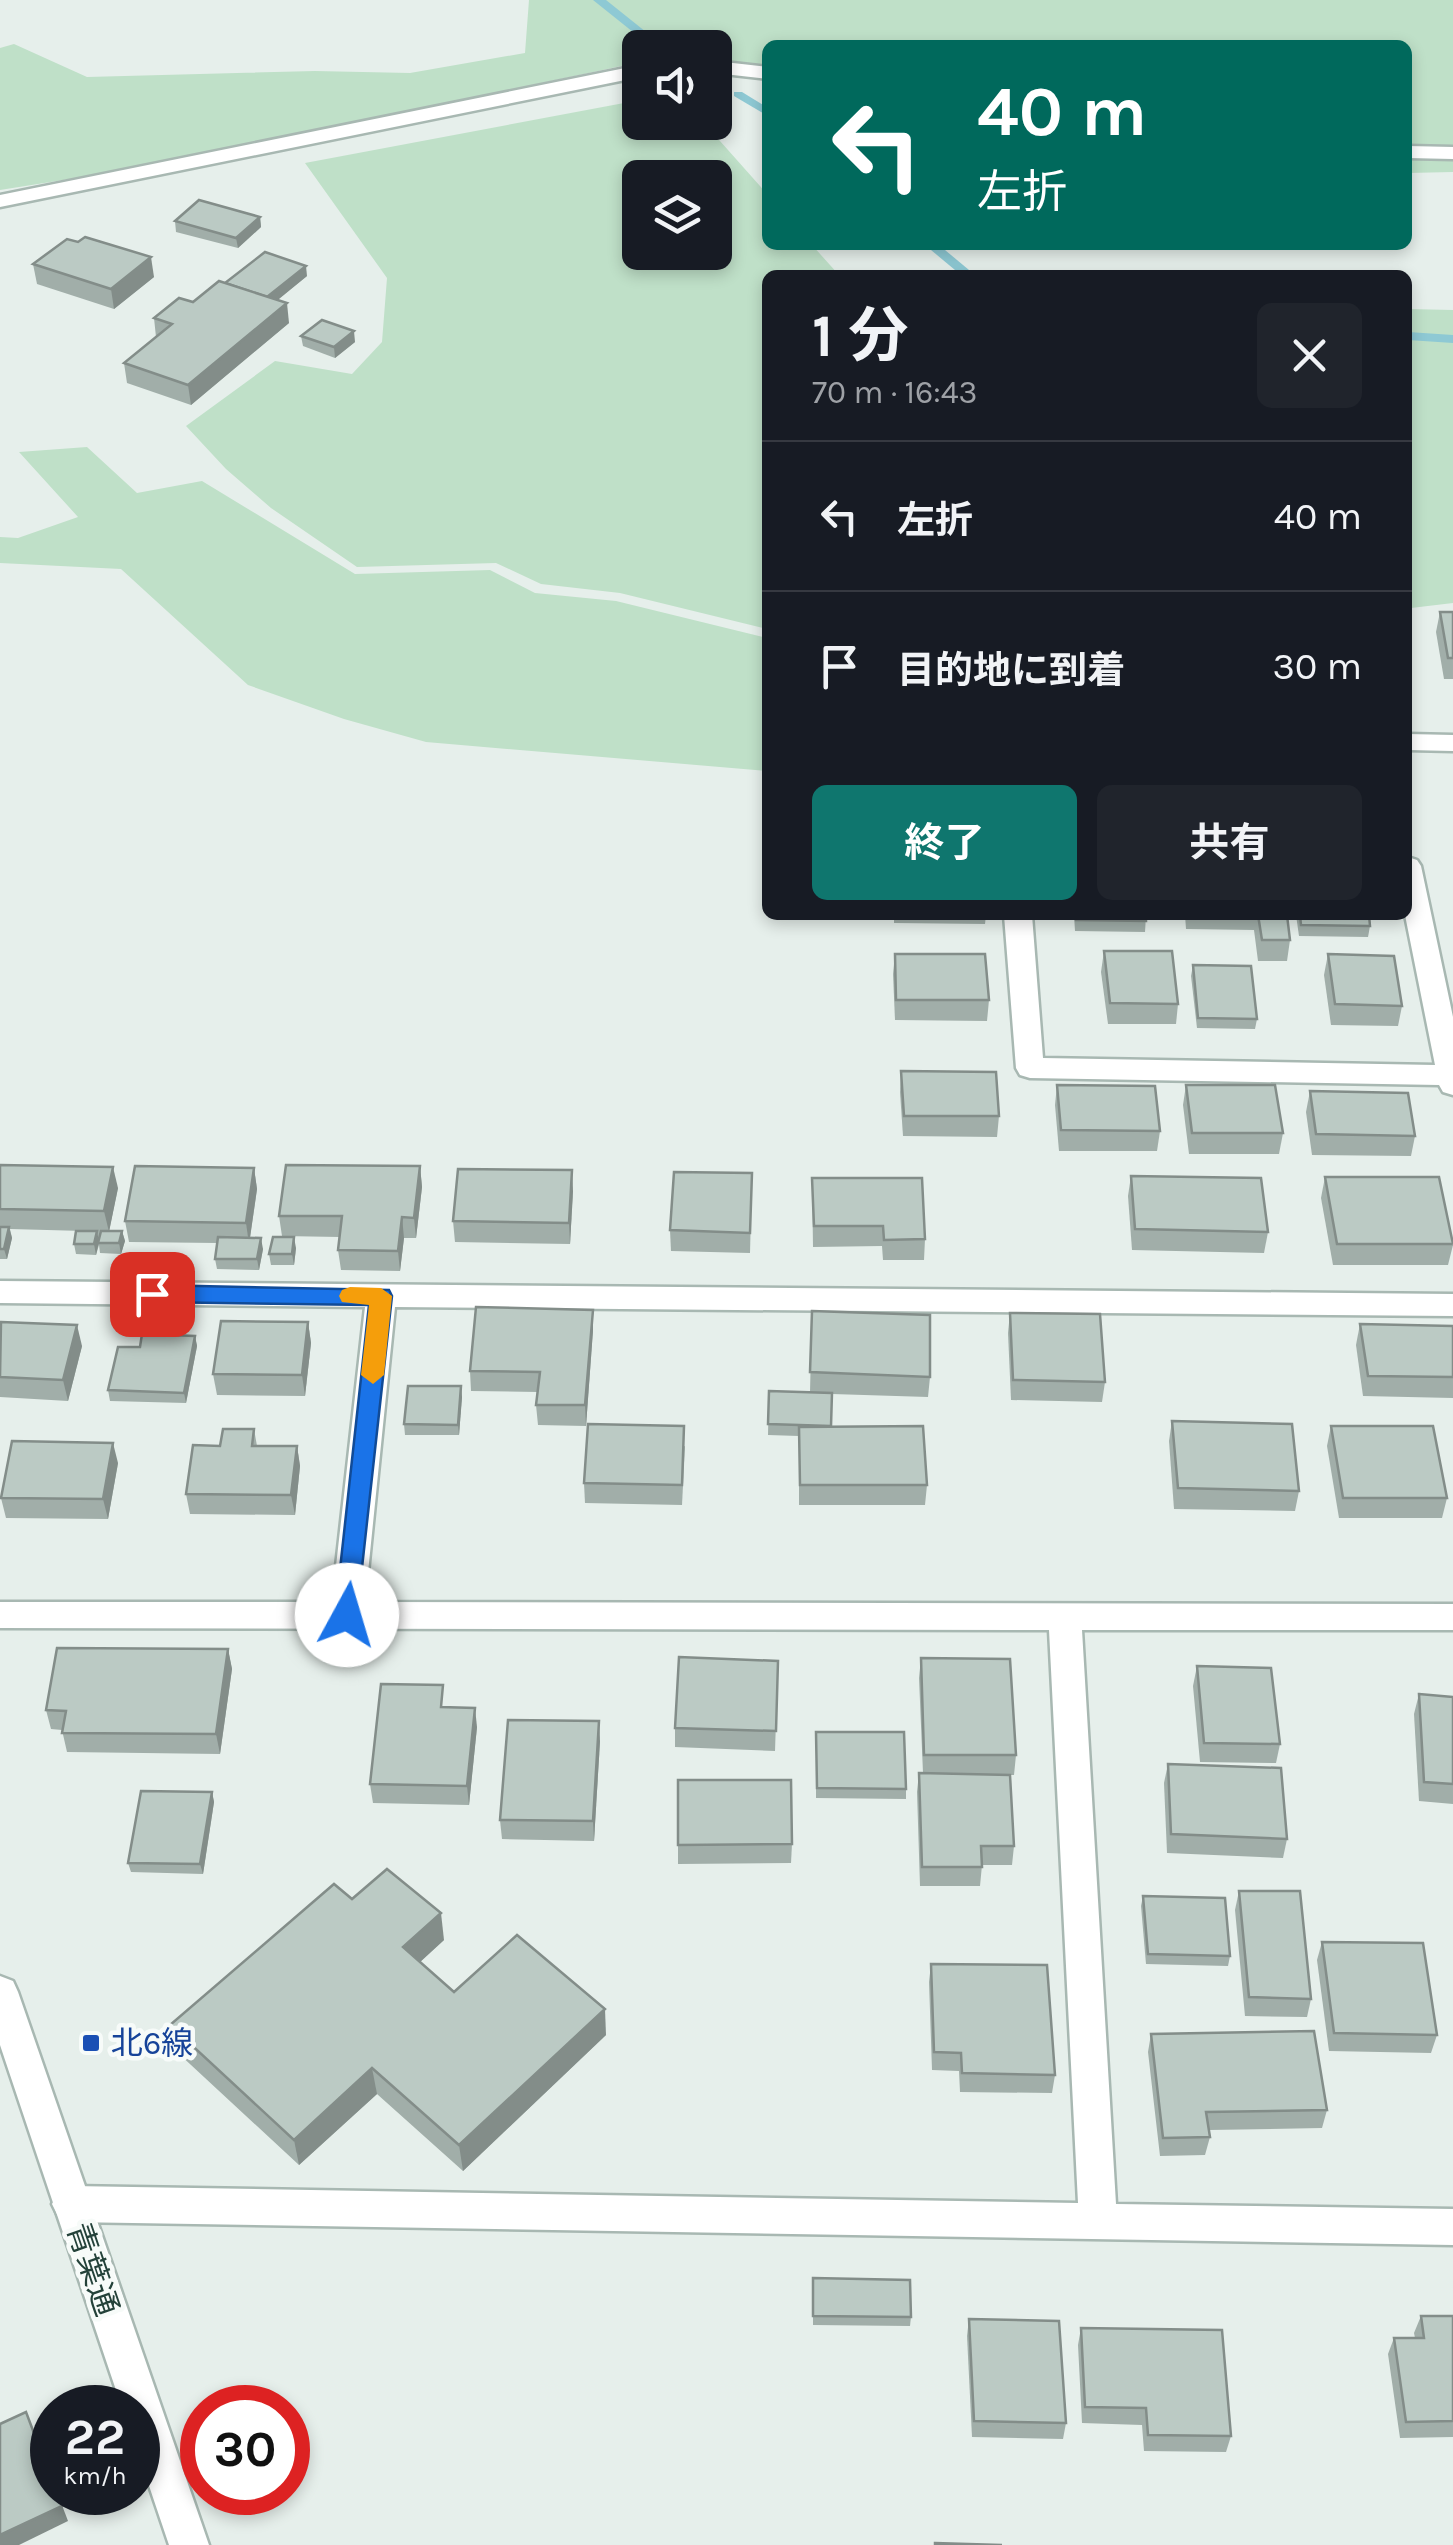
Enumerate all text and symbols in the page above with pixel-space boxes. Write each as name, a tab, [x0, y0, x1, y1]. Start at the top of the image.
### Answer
map controls	[622, 30, 732, 270]
button: sound	[622, 30, 732, 140]
text: 40 m	[977, 71, 1147, 153]
icon: left	[812, 80, 942, 210]
button: layers	[622, 160, 732, 270]
text: 左折	[977, 166, 1067, 218]
text: 1 分	[812, 301, 909, 371]
button: close	[1257, 303, 1362, 408]
text: 70 m · 16:43	[812, 374, 978, 411]
icon: left	[812, 489, 867, 544]
text: 40 m	[1274, 494, 1362, 539]
text: 左折	[897, 498, 973, 543]
icon: arrive	[812, 639, 867, 694]
text: 30 m	[1272, 644, 1362, 689]
text: 目的地に到着	[897, 648, 1125, 693]
button: 終了	[812, 785, 1077, 900]
button: 共有	[1097, 785, 1362, 900]
pin	[110, 1252, 195, 1337]
icon: arrive	[125, 1267, 180, 1322]
position arrow	[295, 1563, 399, 1667]
place label: 北6線	[111, 2025, 193, 2062]
marker: 北6線	[80, 2032, 102, 2054]
street label: 青葉通	[59, 2218, 126, 2321]
speed limit sign: 30	[180, 2385, 310, 2515]
text: 22	[65, 2408, 125, 2467]
text: km/h	[63, 2461, 127, 2490]

